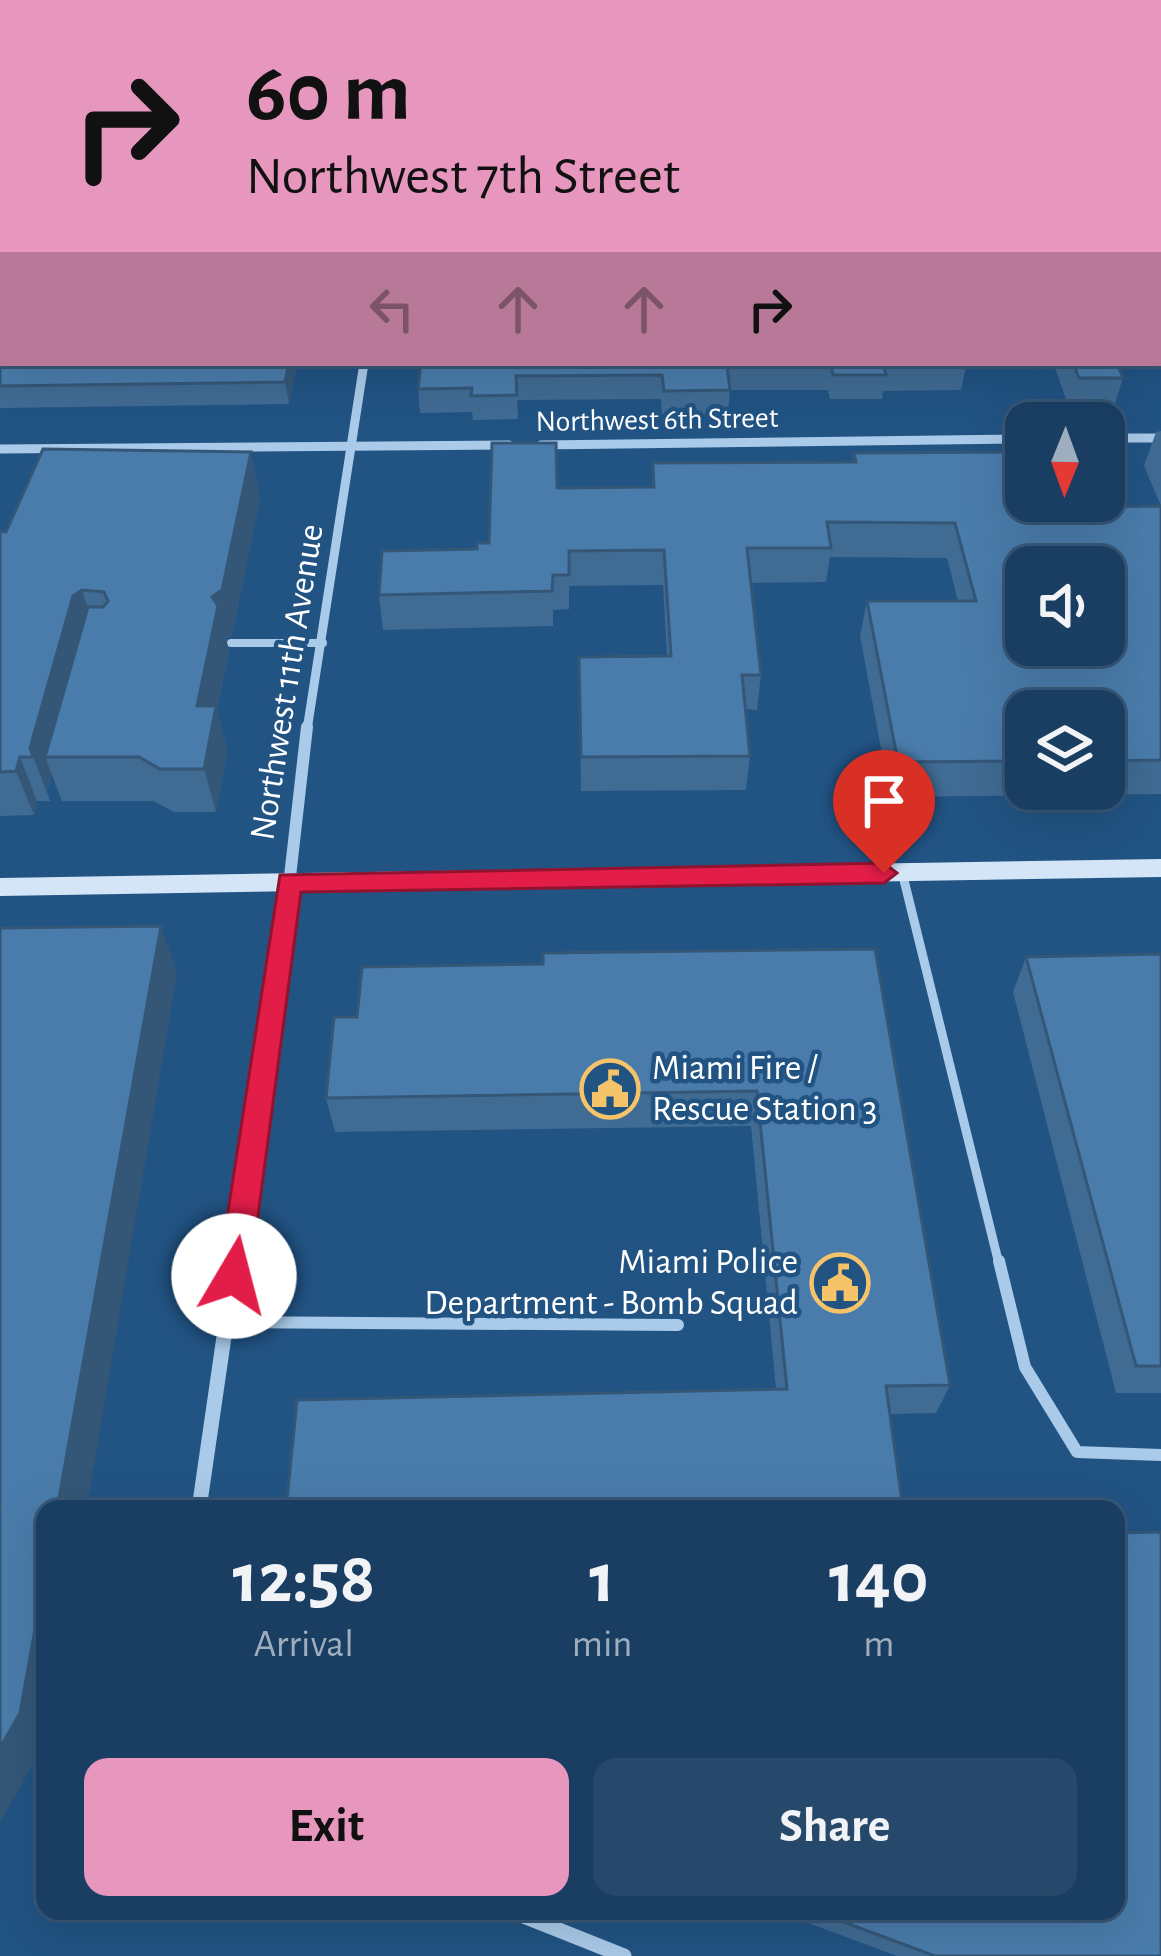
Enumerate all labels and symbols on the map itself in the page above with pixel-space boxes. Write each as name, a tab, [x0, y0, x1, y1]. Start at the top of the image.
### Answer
north arrow	[1005, 402, 1125, 522]
street label: Northwest 6th Street	[535, 403, 779, 437]
street label: Northwest 11th Avenue	[244, 522, 330, 842]
pin	[833, 750, 935, 873]
place label: Miami Fire / Rescue Station 3	[652, 1050, 877, 1127]
public building icon: Miami Fire / Rescue Station 3	[579, 1058, 641, 1120]
position arrow	[171, 1213, 297, 1339]
place label: Miami Police Department - Bomb Squad	[424, 1244, 798, 1321]
public building icon: Miami Police Department - Bomb Squad	[809, 1252, 871, 1314]

